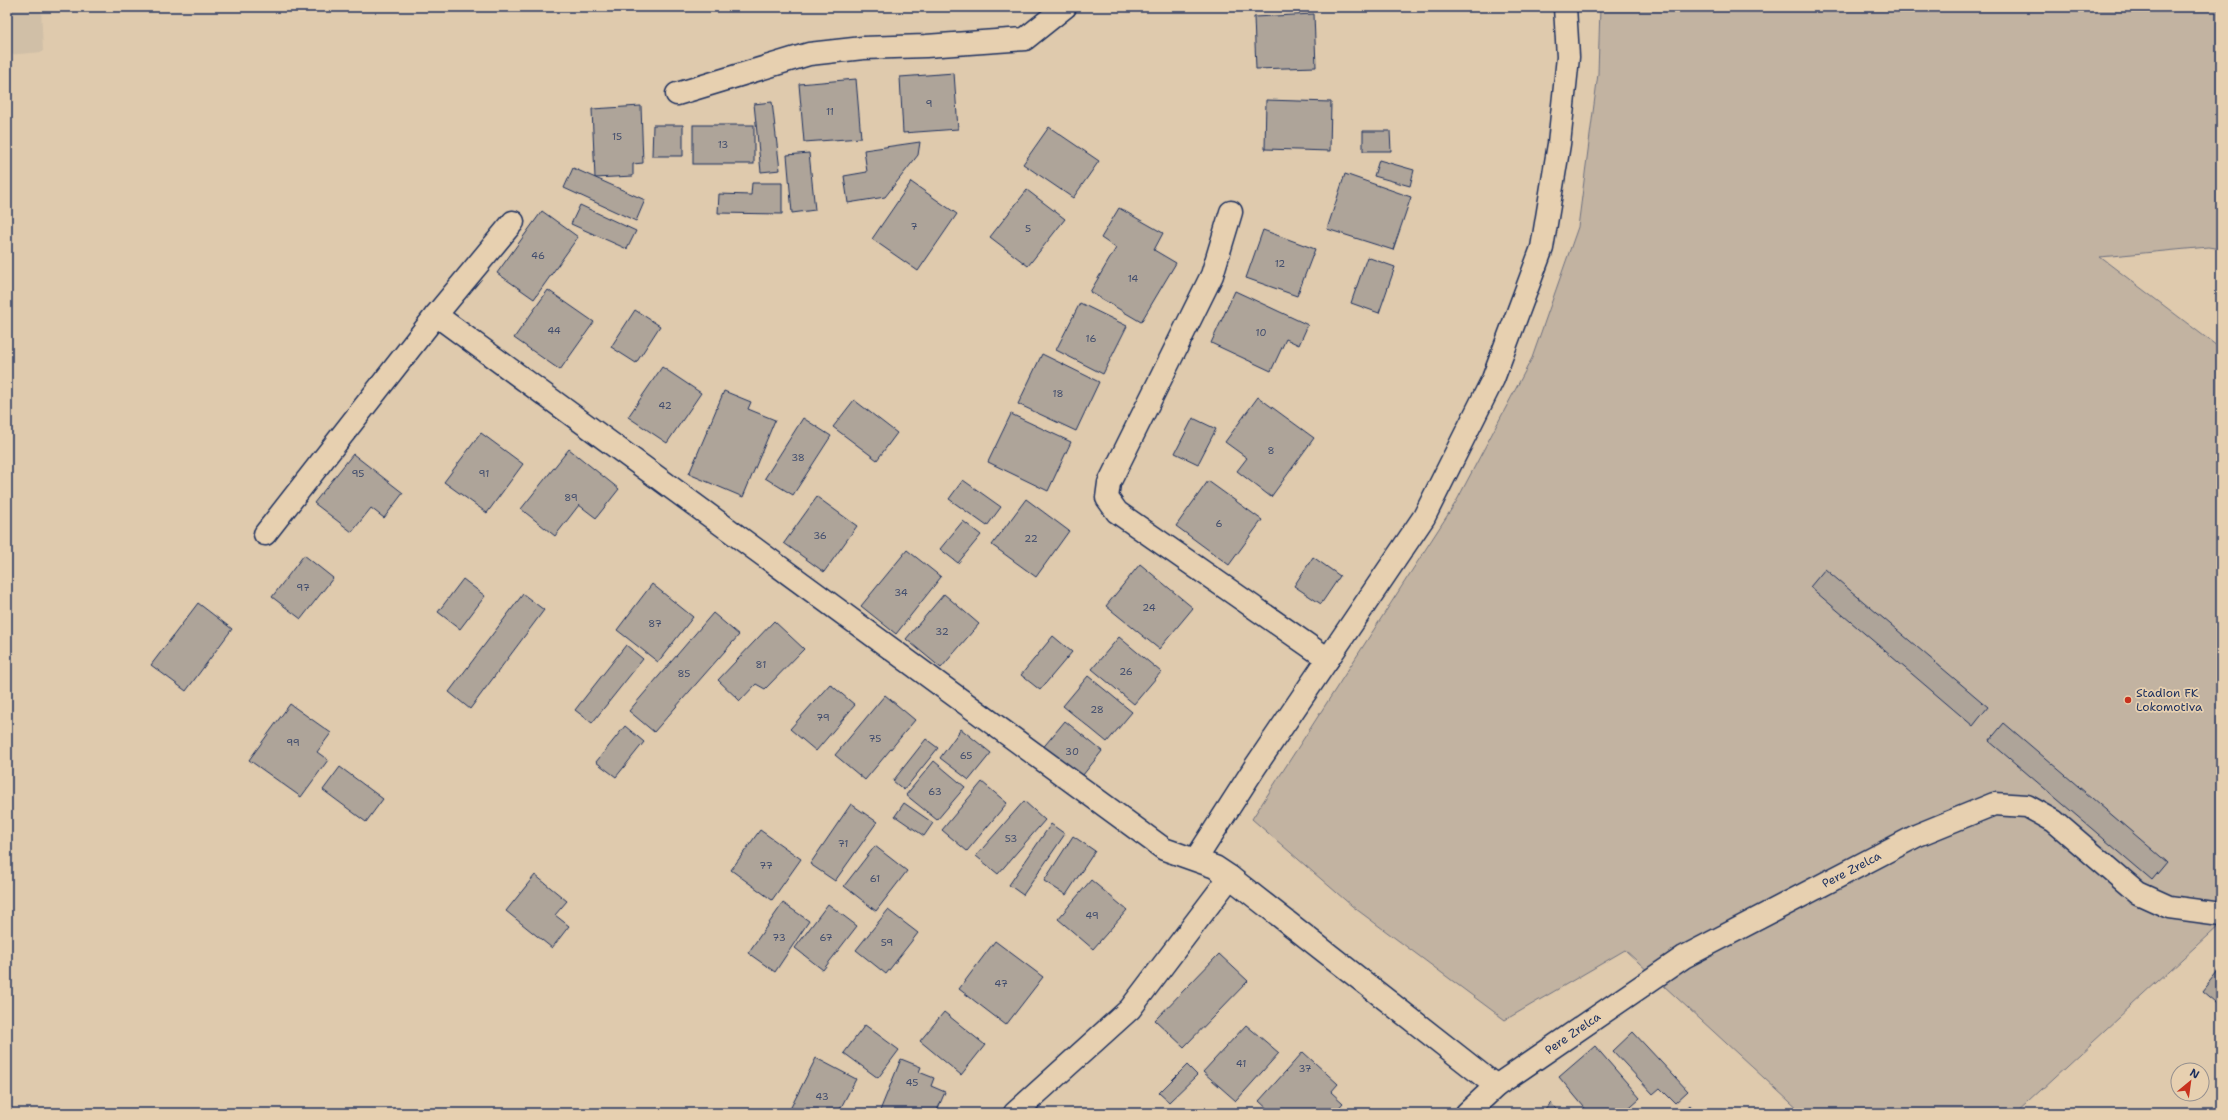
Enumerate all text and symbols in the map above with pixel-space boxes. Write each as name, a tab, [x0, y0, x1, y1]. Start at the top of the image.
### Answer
house number: 9	[926, 97, 933, 110]
house number: 11	[826, 105, 834, 118]
house number: 15	[612, 130, 622, 143]
house number: 13	[718, 138, 728, 151]
house number: 7	[911, 220, 918, 233]
house number: 5	[1025, 222, 1031, 235]
house number: 46	[531, 249, 545, 262]
house number: 12	[1275, 257, 1285, 270]
house number: 14	[1128, 272, 1138, 285]
house number: 44	[547, 324, 561, 337]
house number: 10	[1256, 326, 1266, 339]
house number: 16	[1086, 332, 1096, 345]
house number: 18	[1052, 387, 1064, 400]
house number: 42	[658, 399, 672, 412]
house number: 8	[1268, 444, 1275, 457]
house number: 38	[791, 451, 805, 464]
house number: 95	[352, 467, 364, 480]
house number: 91	[479, 467, 489, 480]
house number: 89	[564, 491, 578, 504]
house number: 6	[1216, 517, 1223, 530]
house number: 36	[813, 529, 827, 542]
house number: 22	[1024, 532, 1038, 545]
house number: 97	[296, 581, 310, 594]
house number: 34	[894, 586, 908, 599]
house number: 24	[1142, 601, 1156, 614]
house number: 87	[648, 617, 662, 630]
house number: 32	[935, 625, 949, 638]
house number: 81	[756, 658, 766, 671]
house number: 26	[1119, 665, 1133, 678]
house number: 85	[678, 667, 690, 680]
place label: Stadion FK Lokomotiva	[2136, 685, 2203, 715]
marker: Stadion FK Lokomotiva	[2123, 695, 2133, 705]
house number: 28	[1090, 703, 1104, 716]
house number: 79	[816, 711, 830, 724]
house number: 75	[869, 732, 881, 745]
house number: 99	[286, 736, 300, 749]
house number: 30	[1065, 745, 1079, 758]
house number: 65	[960, 749, 972, 762]
house number: 63	[928, 785, 942, 798]
house number: 53	[1005, 832, 1017, 845]
house number: 71	[838, 837, 848, 850]
street label: Pere Zrelca	[1819, 847, 1884, 892]
house number: 77	[759, 859, 773, 872]
house number: 61	[870, 872, 880, 885]
house number: 49	[1085, 909, 1099, 922]
house number: 73	[772, 931, 786, 944]
house number: 67	[820, 931, 832, 944]
house number: 59	[881, 936, 893, 949]
house number: 47	[994, 977, 1008, 990]
street label: Pere Zrelca	[1542, 1008, 1604, 1058]
house number: 41	[1236, 1057, 1246, 1070]
house number: 37	[1298, 1062, 1312, 1075]
north arrow	[2170, 1062, 2210, 1102]
text: N	[2187, 1065, 2202, 1083]
house number: 45	[906, 1076, 918, 1089]
house number: 43	[815, 1090, 829, 1103]

